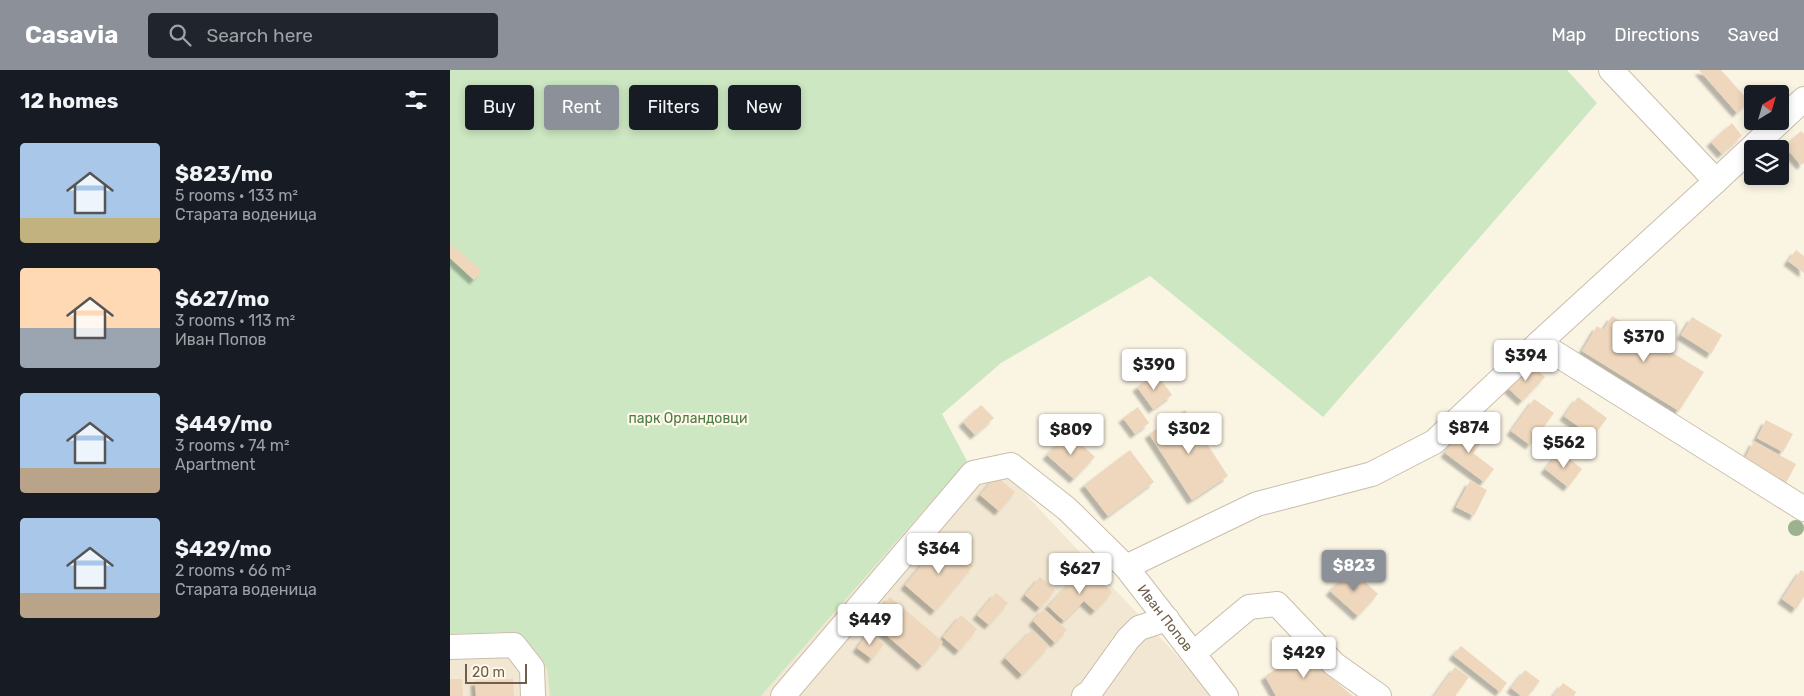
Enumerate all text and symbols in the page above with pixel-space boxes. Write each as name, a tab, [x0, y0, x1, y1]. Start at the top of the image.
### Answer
search box	[148, 13, 498, 58]
text: Casavia	[25, 21, 118, 49]
icon: search	[166, 21, 194, 49]
text: Search here	[206, 24, 313, 47]
text: Map	[1551, 24, 1586, 46]
text: Directions	[1614, 24, 1700, 46]
text: Saved	[1728, 24, 1779, 46]
chip: Buy	[465, 85, 534, 130]
chip: Rent	[544, 85, 619, 130]
chip: Filters	[629, 85, 718, 130]
chip: New	[728, 85, 801, 130]
north arrow	[1744, 85, 1789, 130]
map controls	[1744, 85, 1789, 185]
icon: filters	[402, 86, 430, 114]
text: 12 homes	[20, 88, 118, 113]
button: layers	[1744, 140, 1789, 185]
text: $823/mo	[175, 161, 273, 186]
icon: home	[60, 163, 120, 223]
text: 5 rooms · 133 m²	[175, 186, 298, 205]
text: Старата воденица	[175, 205, 317, 224]
text: $627/mo	[175, 286, 269, 311]
icon: home	[60, 288, 120, 348]
text: 3 rooms · 113 m²	[175, 311, 295, 330]
pin: $370	[1614, 320, 1674, 363]
text: $370	[1623, 327, 1665, 346]
text: Иван Попов	[175, 330, 267, 349]
pin: $394	[1496, 340, 1556, 382]
text: $394	[1505, 346, 1547, 365]
pin: $390	[1124, 348, 1184, 391]
text: $390	[1133, 355, 1175, 374]
park label: парк Орландовци	[629, 410, 747, 427]
text: $449/mo	[175, 411, 272, 436]
pin: $302	[1159, 412, 1219, 455]
pin: $874	[1439, 412, 1499, 454]
icon: home	[60, 413, 120, 473]
pin: $809	[1041, 414, 1101, 456]
text: $874	[1448, 418, 1490, 437]
text: $302	[1168, 419, 1210, 438]
text: $809	[1050, 420, 1092, 439]
pin: $562	[1534, 426, 1594, 469]
text: $562	[1543, 433, 1585, 452]
text: 3 rooms · 74 m²	[175, 436, 290, 455]
text: Apartment	[175, 455, 255, 474]
pin: $364	[909, 532, 969, 575]
text: $429/mo	[175, 536, 272, 561]
icon: home	[60, 538, 120, 598]
text: $364	[918, 539, 960, 558]
pin: $823	[1324, 550, 1384, 592]
pin: $627	[1050, 552, 1110, 595]
text: $823	[1333, 556, 1375, 575]
text: $627	[1060, 559, 1100, 578]
text: 2 rooms · 66 m²	[175, 561, 291, 580]
text: Старата воденица	[175, 580, 317, 599]
street label: Иван Попов	[1134, 581, 1197, 655]
pin: $449	[840, 604, 900, 646]
text: $449	[849, 610, 891, 629]
pin: $429	[1274, 636, 1334, 679]
text: $429	[1283, 643, 1325, 662]
scale bar	[465, 661, 528, 684]
text: 20 m	[472, 664, 505, 681]

